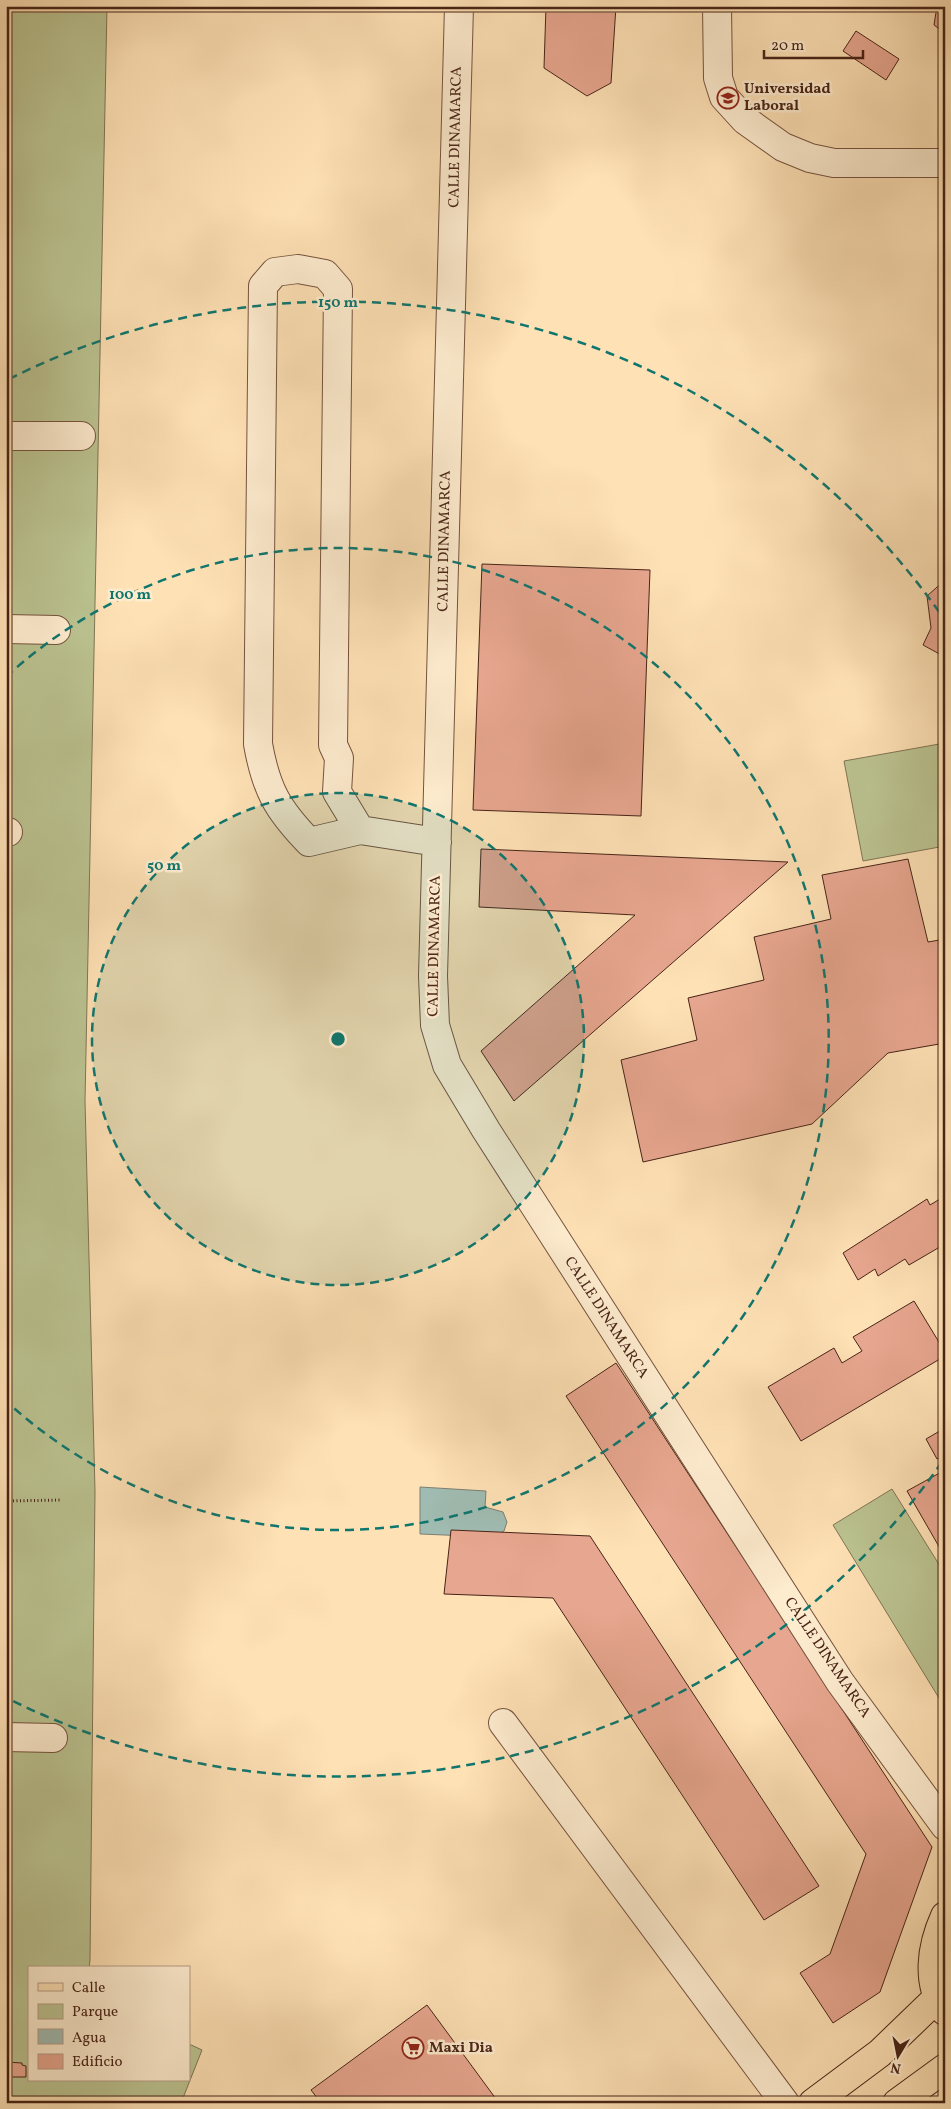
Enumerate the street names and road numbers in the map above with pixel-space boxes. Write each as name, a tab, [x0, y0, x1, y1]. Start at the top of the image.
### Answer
street label: CALLE DINAMARCA	[444, 66, 468, 208]
street label: CALLE DINAMARCA	[433, 470, 457, 612]
street label: CALLE DINAMARCA	[423, 875, 447, 1017]
street label: CALLE DINAMARCA	[559, 1253, 654, 1383]
street label: CALLE DINAMARCA	[779, 1594, 875, 1723]

